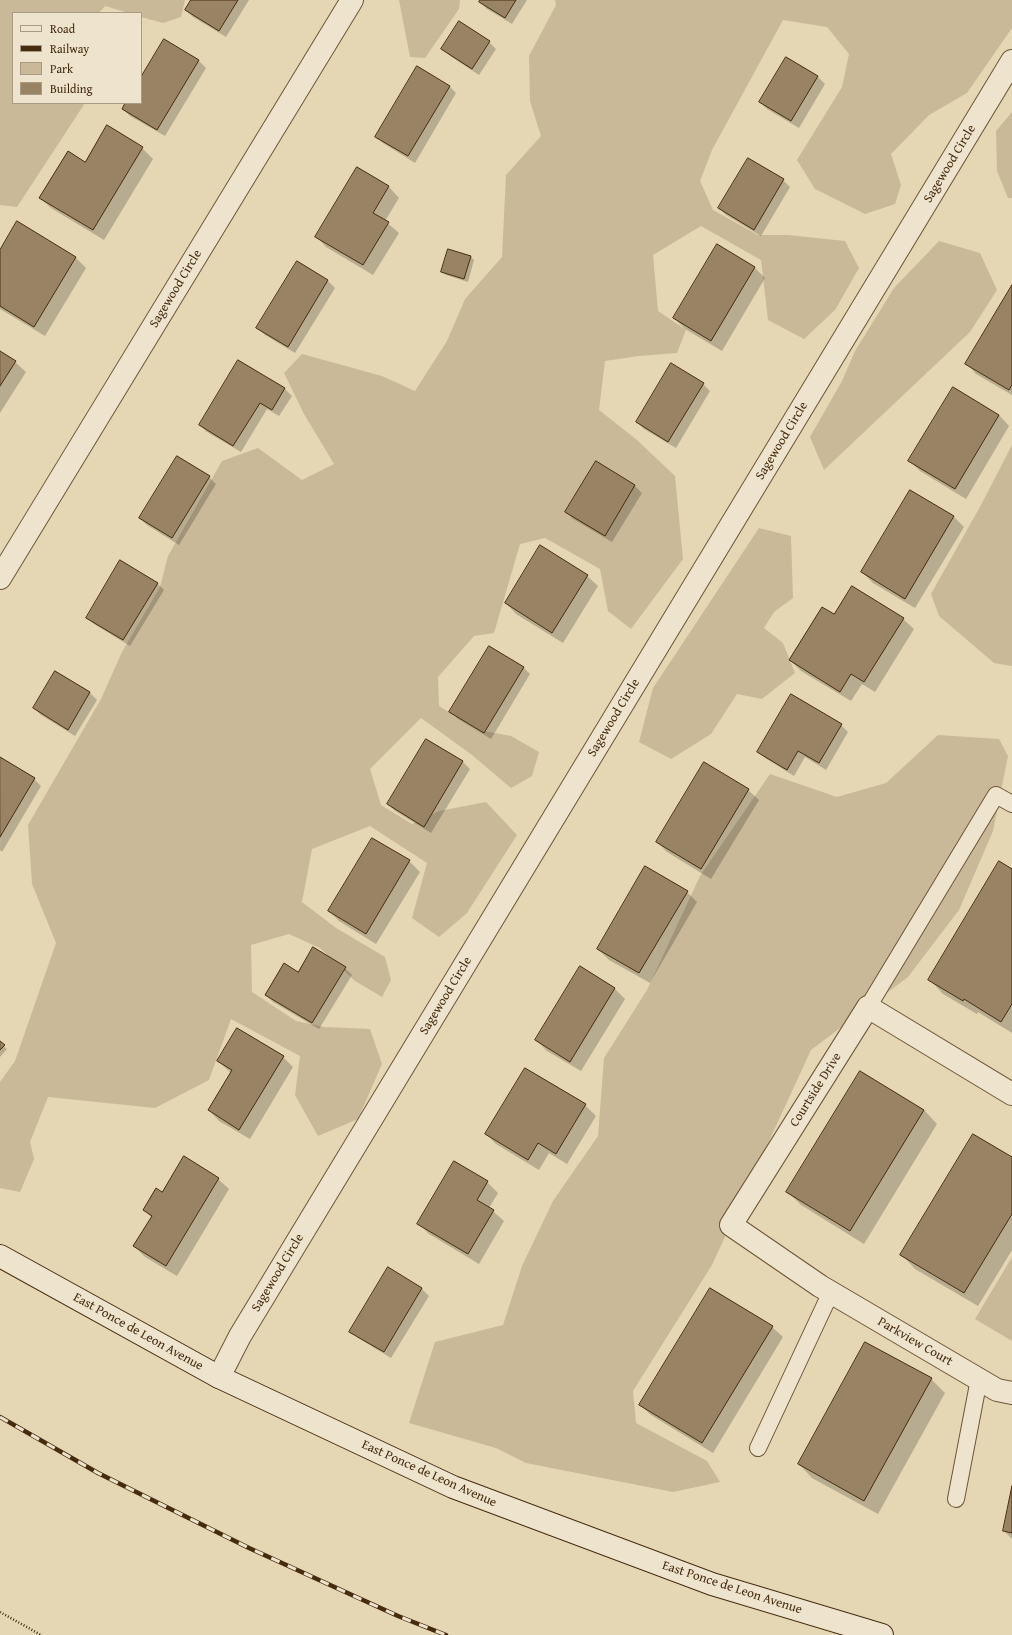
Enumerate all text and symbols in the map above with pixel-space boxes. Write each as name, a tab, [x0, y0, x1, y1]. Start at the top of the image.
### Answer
legend	[12, 12, 142, 104]
text: Road	[50, 20, 75, 37]
text: Railway	[50, 40, 89, 57]
text: Park	[50, 60, 73, 77]
text: Building	[50, 80, 93, 97]
street label: Sagewood Circle	[921, 122, 979, 206]
street label: Sagewood Circle	[147, 247, 205, 331]
street label: Sagewood Circle	[753, 399, 811, 483]
street label: Sagewood Circle	[585, 676, 643, 760]
street label: Sagewood Circle	[417, 954, 475, 1038]
street label: Courtside Drive	[787, 1050, 845, 1130]
street label: Sagewood Circle	[249, 1231, 307, 1315]
street label: East Ponce de Leon Avenue	[70, 1290, 206, 1374]
street label: Parkview Court	[875, 1314, 955, 1370]
street label: East Ponce de Leon Avenue	[359, 1437, 499, 1511]
street label: East Ponce de Leon Avenue	[660, 1558, 804, 1618]

